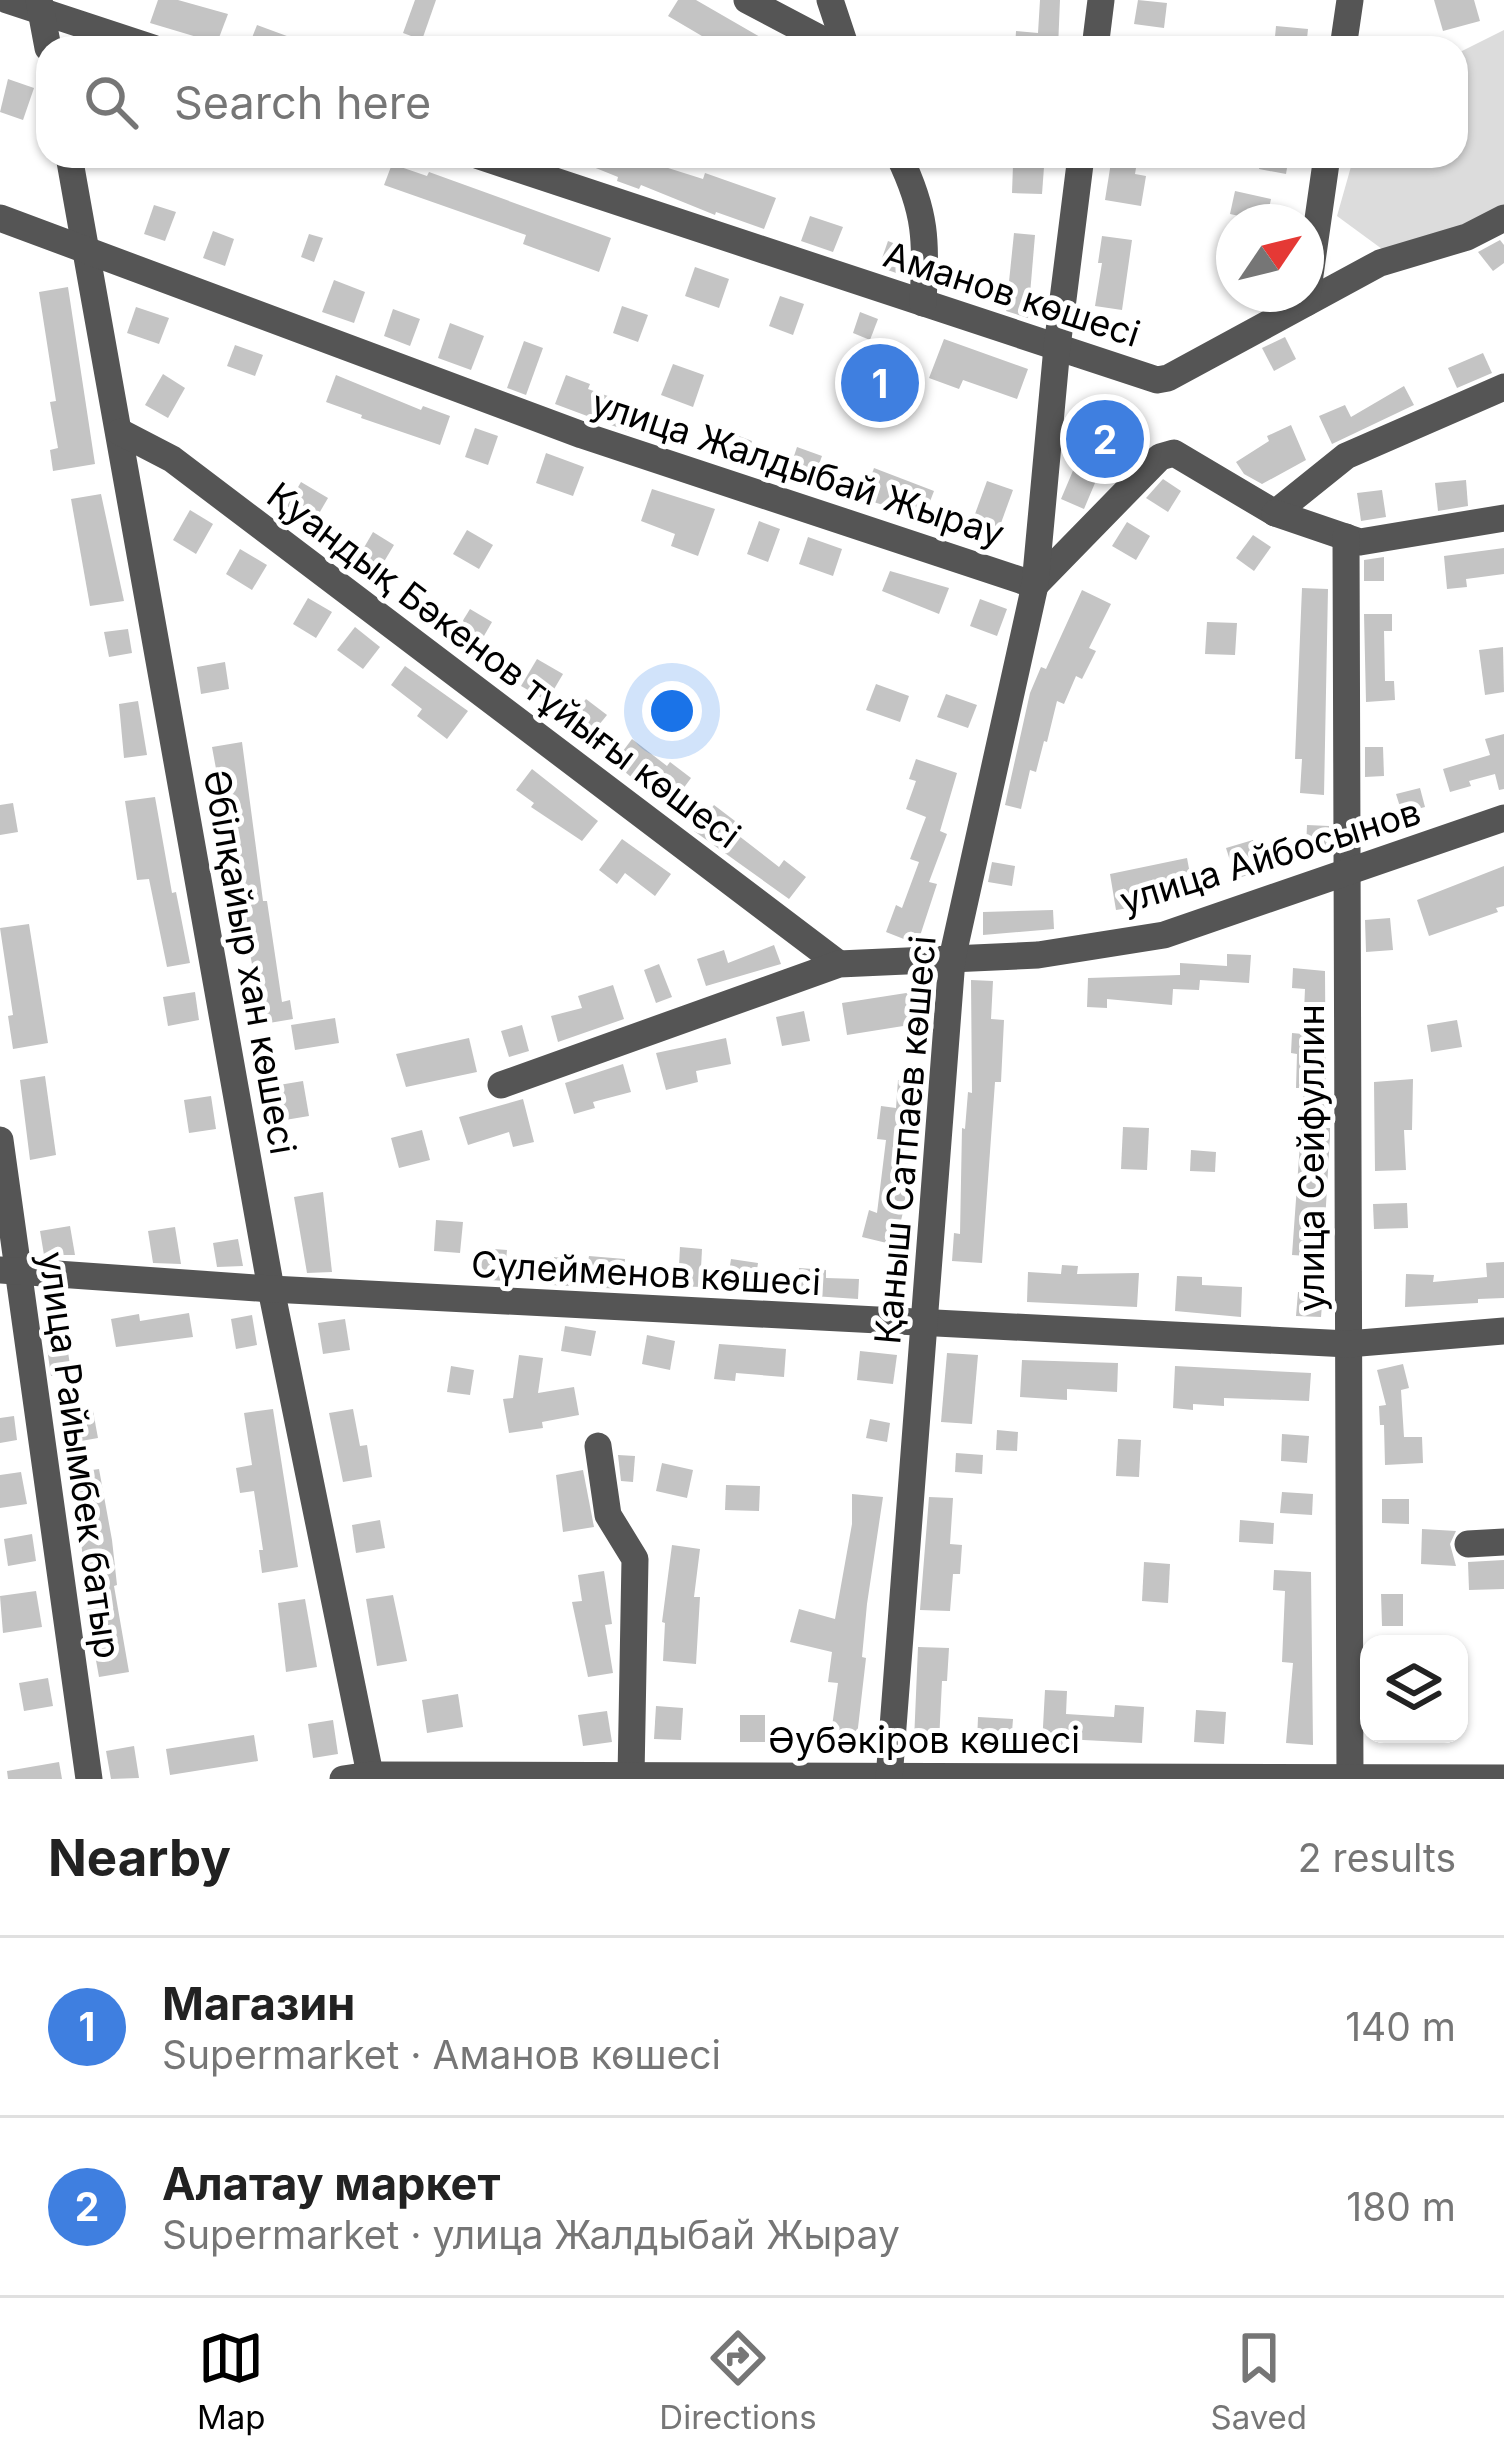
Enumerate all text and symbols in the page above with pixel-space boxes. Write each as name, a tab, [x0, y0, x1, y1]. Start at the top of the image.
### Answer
search box	[36, 36, 1468, 168]
icon: search	[78, 69, 144, 135]
text: Search here	[174, 75, 431, 130]
north arrow	[1216, 204, 1324, 312]
street label: Аманов көшесі	[879, 232, 1145, 356]
pin: 1	[841, 338, 919, 428]
street label: улица Жалдыбай Жырау	[586, 380, 1010, 556]
pin: 2	[1066, 394, 1144, 484]
street label: Қуандық Бәкенов тұйығы көшесі	[259, 473, 749, 857]
your location	[642, 681, 702, 741]
street label: Әбілқайыр хан көшесі	[195, 766, 305, 1158]
street label: улица Айбосынов	[1115, 789, 1425, 923]
street label: Қаныш Сатпаев көшесі	[865, 934, 945, 1346]
street label: улица Сейфуллин	[1289, 1004, 1333, 1312]
street label: Сүлейменов көшесі	[470, 1242, 822, 1304]
street label: улица Райымбек батыр	[30, 1249, 130, 1661]
map controls	[1360, 1635, 1468, 1743]
button: layers	[1360, 1635, 1468, 1743]
street label: Әубәкіров көшесі	[768, 1718, 1080, 1762]
text: Nearby	[48, 1827, 231, 1888]
text: 2 results	[1298, 1834, 1456, 1881]
text: Магазин	[162, 1976, 355, 2031]
text: 1	[79, 2003, 95, 2050]
text: 140 m	[1345, 2003, 1456, 2050]
text: Supermarket · Аманов көшесі	[162, 2031, 721, 2078]
text: Алатау маркет	[162, 2156, 500, 2211]
text: 2	[75, 2183, 99, 2230]
text: 180 m	[1346, 2183, 1456, 2230]
text: Supermarket · улица Жалдыбай Жырау	[162, 2211, 900, 2258]
tab: Map	[197, 2325, 265, 2437]
tab: Directions	[659, 2325, 817, 2437]
tab: Saved	[1210, 2325, 1307, 2437]

